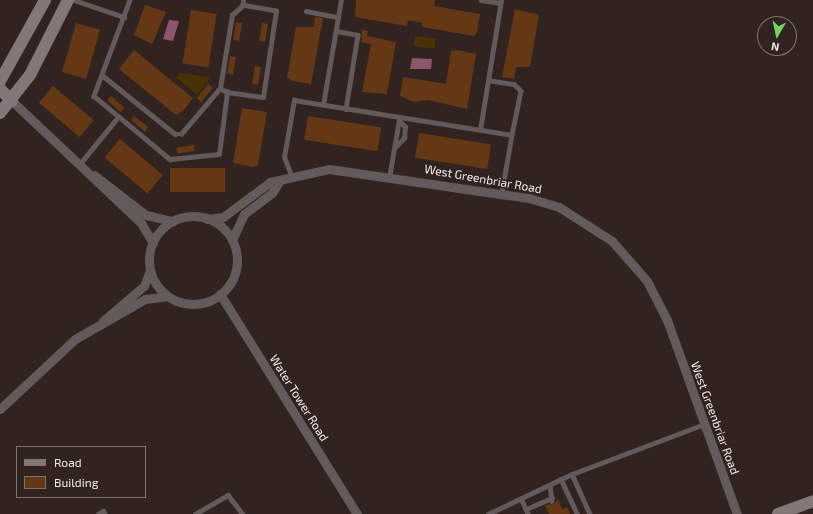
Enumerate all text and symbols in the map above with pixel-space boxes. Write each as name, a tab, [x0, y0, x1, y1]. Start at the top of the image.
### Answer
north arrow	[757, 16, 797, 56]
text: N	[770, 40, 780, 54]
street label: West Greenbriar Road	[423, 162, 543, 196]
street label: Water Tower Road	[266, 352, 332, 444]
street label: West Greenbriar Road	[688, 359, 742, 477]
legend	[16, 446, 146, 498]
text: Road	[54, 455, 82, 469]
text: Building	[54, 475, 98, 489]

